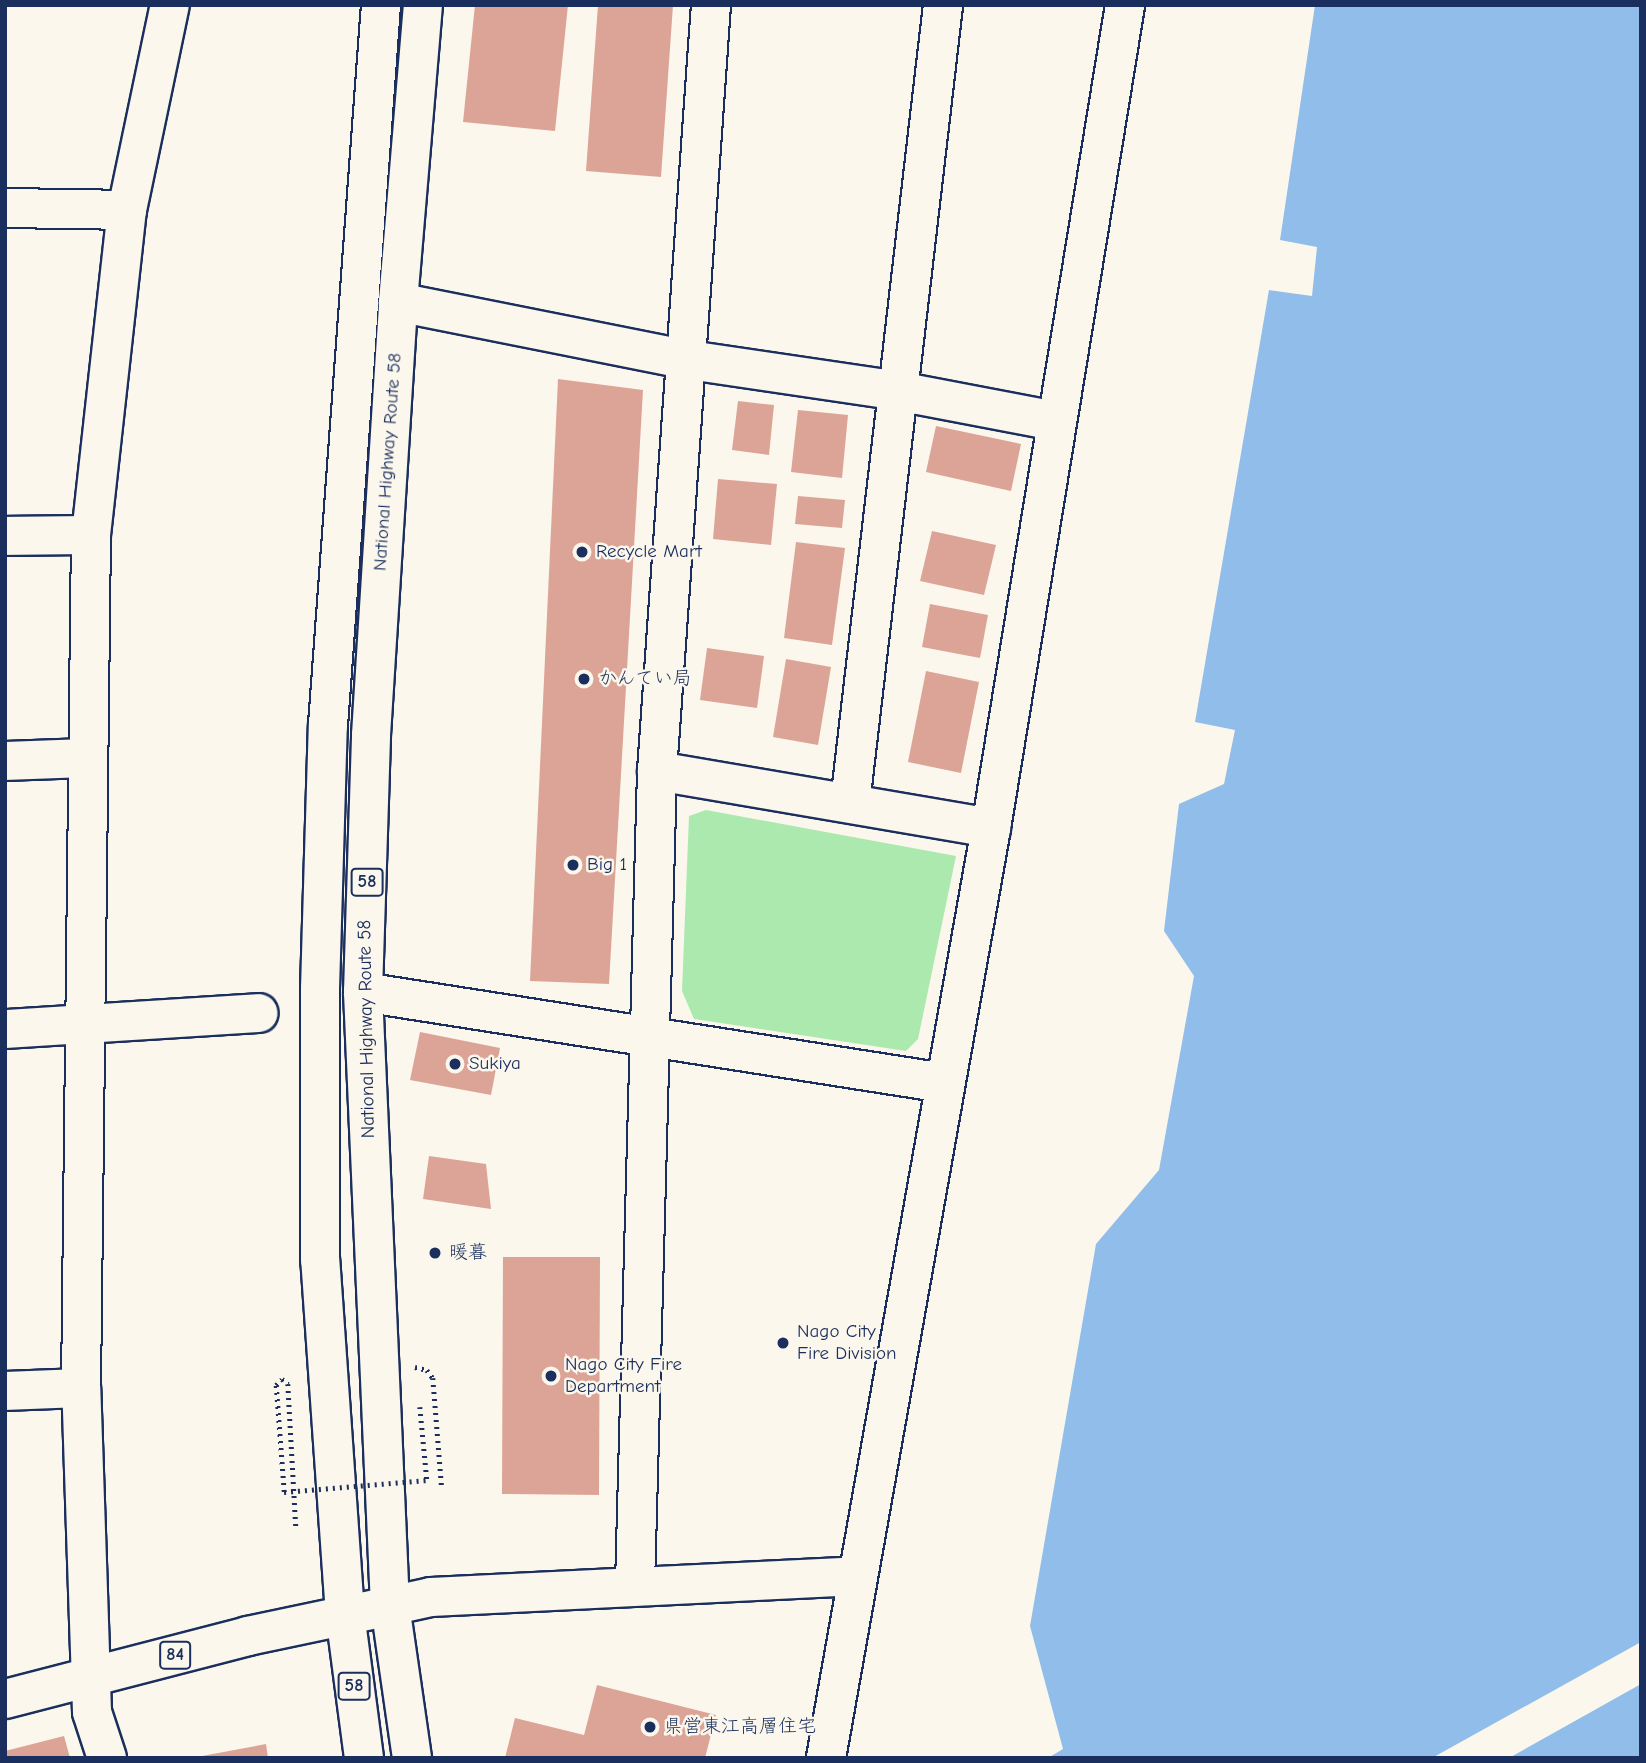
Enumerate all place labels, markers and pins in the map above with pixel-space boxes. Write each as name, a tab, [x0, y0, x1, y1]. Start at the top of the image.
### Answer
place label: Recycle Mart	[596, 541, 702, 563]
marker: Recycle Mart	[574, 544, 590, 560]
place label: かんてい局	[598, 668, 693, 690]
marker: かんてい局	[576, 671, 592, 687]
place label: Big 1	[587, 854, 627, 876]
marker: Big 1	[565, 857, 581, 873]
place label: Sukiya	[469, 1053, 521, 1075]
marker: Sukiya	[447, 1056, 463, 1072]
place label: 暖暮	[449, 1242, 487, 1264]
marker: 暖暮	[427, 1245, 443, 1261]
place label: Nago City Fire Division	[797, 1321, 897, 1365]
marker: Nago City Fire Division	[775, 1335, 791, 1351]
place label: Nago City Fire Department	[565, 1354, 682, 1398]
marker: Nago City Fire Department	[543, 1368, 559, 1384]
place label: 県営東江高層住宅	[664, 1716, 816, 1738]
marker: 県営東江高層住宅	[642, 1719, 658, 1735]

